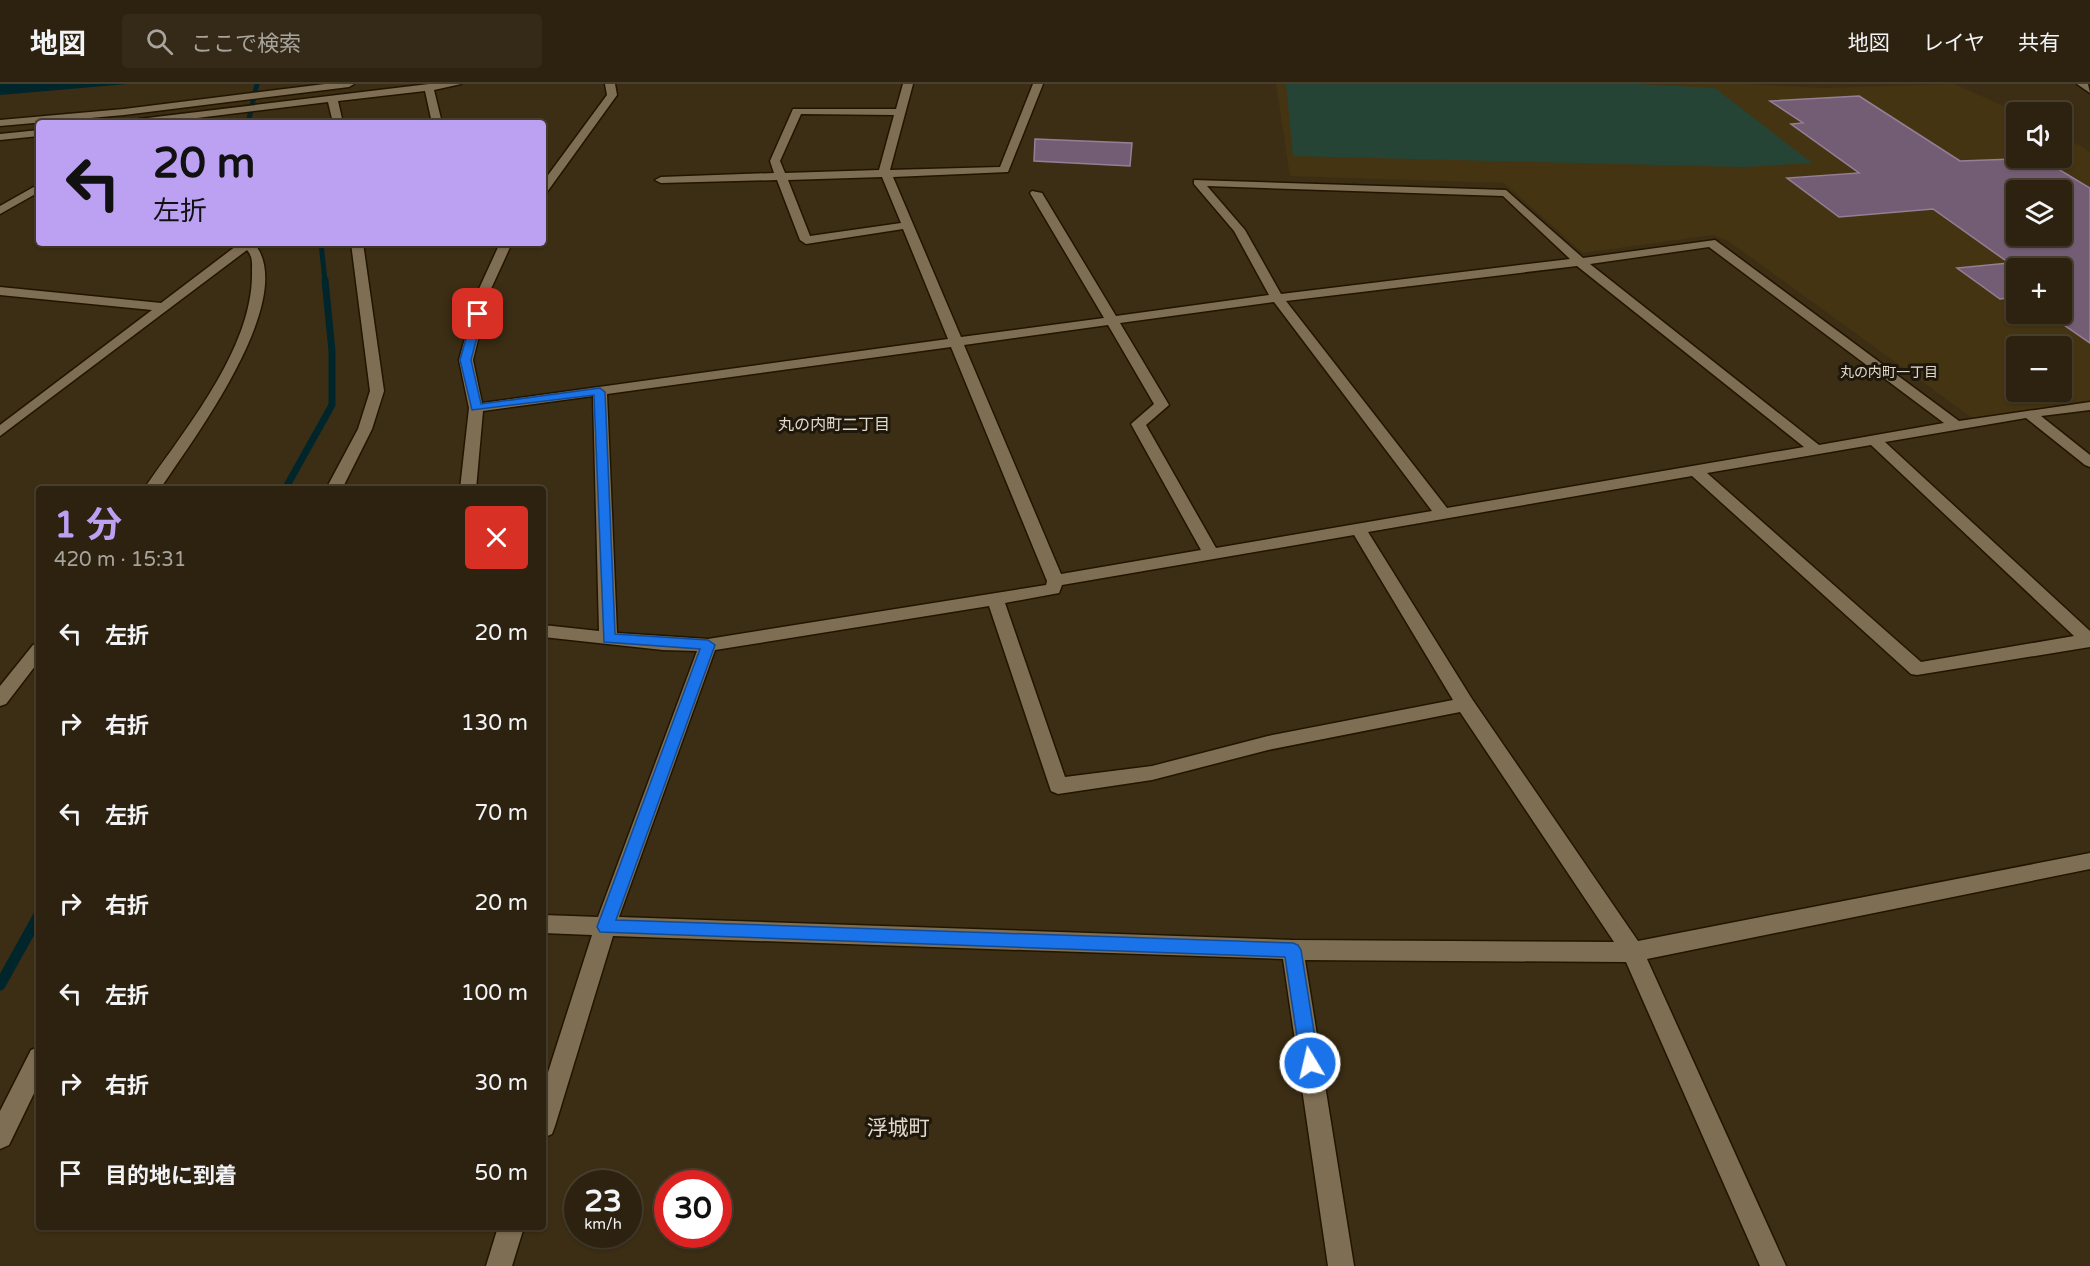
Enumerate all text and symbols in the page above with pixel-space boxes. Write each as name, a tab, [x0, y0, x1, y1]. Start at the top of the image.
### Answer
search box	[122, 14, 542, 68]
icon: search	[143, 25, 176, 58]
text: 地図	[30, 27, 86, 61]
text: ここで検索	[191, 31, 301, 57]
text: 地図	[1848, 31, 1890, 56]
text: レイヤ	[1923, 31, 1985, 56]
text: 共有	[2018, 31, 2060, 56]
map controls	[2006, 102, 2072, 402]
button: sound	[2006, 102, 2072, 168]
text: 20 m	[153, 138, 255, 189]
icon: left	[54, 144, 132, 222]
button: layers	[2006, 180, 2072, 246]
text: 左折	[153, 195, 207, 228]
button: +	[2006, 258, 2072, 324]
pin	[452, 288, 503, 339]
icon: arrive	[461, 297, 494, 330]
button: −	[2006, 336, 2072, 402]
district label: 丸の内町一丁目	[1840, 364, 1938, 381]
district label: 丸の内町二丁目	[778, 415, 890, 435]
text: 1 分	[54, 504, 122, 547]
button: close	[465, 506, 528, 569]
text: 420 m · 15:31	[54, 548, 186, 572]
icon: left	[54, 617, 87, 650]
text: 20 m	[474, 620, 528, 646]
text: 左折	[105, 623, 149, 649]
icon: right	[54, 707, 87, 740]
text: 130 m	[461, 710, 528, 736]
text: 右折	[105, 713, 149, 739]
icon: left	[54, 797, 87, 830]
text: 70 m	[474, 800, 528, 826]
text: 左折	[105, 803, 149, 829]
icon: right	[54, 887, 87, 920]
text: 20 m	[474, 890, 528, 916]
text: 右折	[105, 893, 149, 919]
icon: left	[54, 977, 87, 1010]
text: 100 m	[461, 980, 528, 1006]
text: 左折	[105, 983, 149, 1009]
position arrow	[1278, 1031, 1342, 1095]
icon: right	[54, 1067, 87, 1100]
text: 30 m	[474, 1070, 528, 1096]
text: 右折	[105, 1073, 149, 1099]
district label: 浮城町	[867, 1116, 930, 1141]
icon: arrive	[54, 1157, 87, 1190]
text: 50 m	[474, 1160, 528, 1186]
text: 目的地に到着	[105, 1163, 237, 1189]
speed limit sign: 30	[654, 1170, 732, 1248]
text: 23	[584, 1183, 622, 1220]
text: km/h	[584, 1215, 622, 1233]

